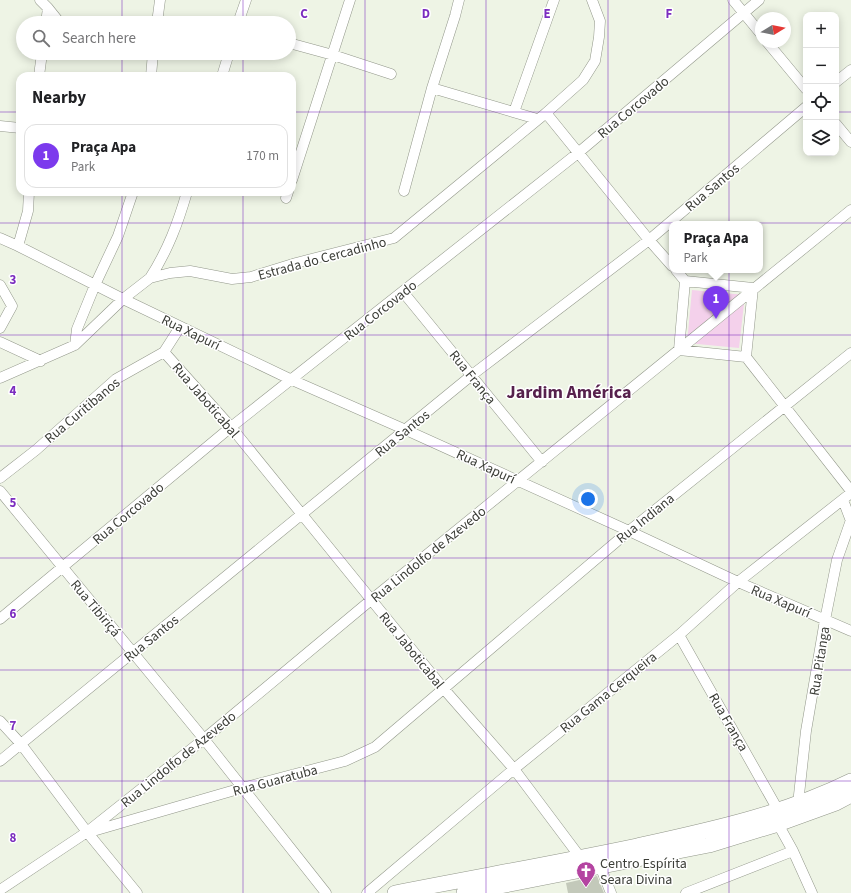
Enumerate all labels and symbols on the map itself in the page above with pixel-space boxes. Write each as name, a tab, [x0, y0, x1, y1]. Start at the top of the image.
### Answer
text: C	[300, 5, 308, 23]
text: D	[422, 5, 430, 23]
text: E	[543, 5, 551, 23]
text: F	[666, 5, 673, 23]
north arrow	[755, 12, 791, 48]
street label: Rua Corcovado	[593, 72, 674, 144]
street label: Rua Santos	[681, 159, 744, 217]
street label: Estrada do Cercadinho	[256, 232, 389, 286]
text: 3	[10, 271, 17, 289]
street label: Rua Corcovado	[340, 276, 421, 346]
pin: 1	[703, 286, 729, 319]
street label: Rua Xapurí	[158, 310, 224, 356]
street label: Rua França	[444, 346, 500, 409]
street label: Rua Jaboticabal	[167, 359, 244, 443]
street label: Rua Curitibanos	[41, 373, 125, 448]
district label: Jardim América	[507, 380, 631, 405]
text: 4	[10, 382, 17, 400]
street label: Rua Santos	[371, 405, 435, 462]
street label: Rua Xapurí	[453, 444, 519, 490]
street label: Rua Corcovado	[88, 478, 169, 550]
your location	[578, 489, 598, 509]
street label: Rua Indiana	[612, 489, 679, 549]
text: 5	[10, 494, 17, 512]
street label: Rua Lindolfo de Azevedo	[367, 502, 491, 608]
street label: Rua Tibiriçá	[65, 576, 125, 642]
street label: Rua Xapurí	[748, 580, 814, 624]
text: 6	[10, 605, 17, 623]
street label: Rua Jaboticabal	[374, 608, 449, 694]
street label: Rua Santos	[120, 610, 184, 667]
street label: Rua Pitanga	[805, 625, 835, 697]
street label: Rua Gama Cerqueira	[556, 647, 661, 738]
street label: Rua França	[703, 690, 753, 755]
street label: Rua Lindolfo de Azevedo	[117, 707, 241, 813]
text: 7	[10, 717, 17, 735]
street label: Rua Guaratuba	[231, 760, 320, 802]
text: 8	[10, 829, 17, 847]
place label: Centro Espírita Seara Divina	[600, 854, 687, 890]
church icon: Centro Espírita Seara Divina	[575, 860, 597, 888]

